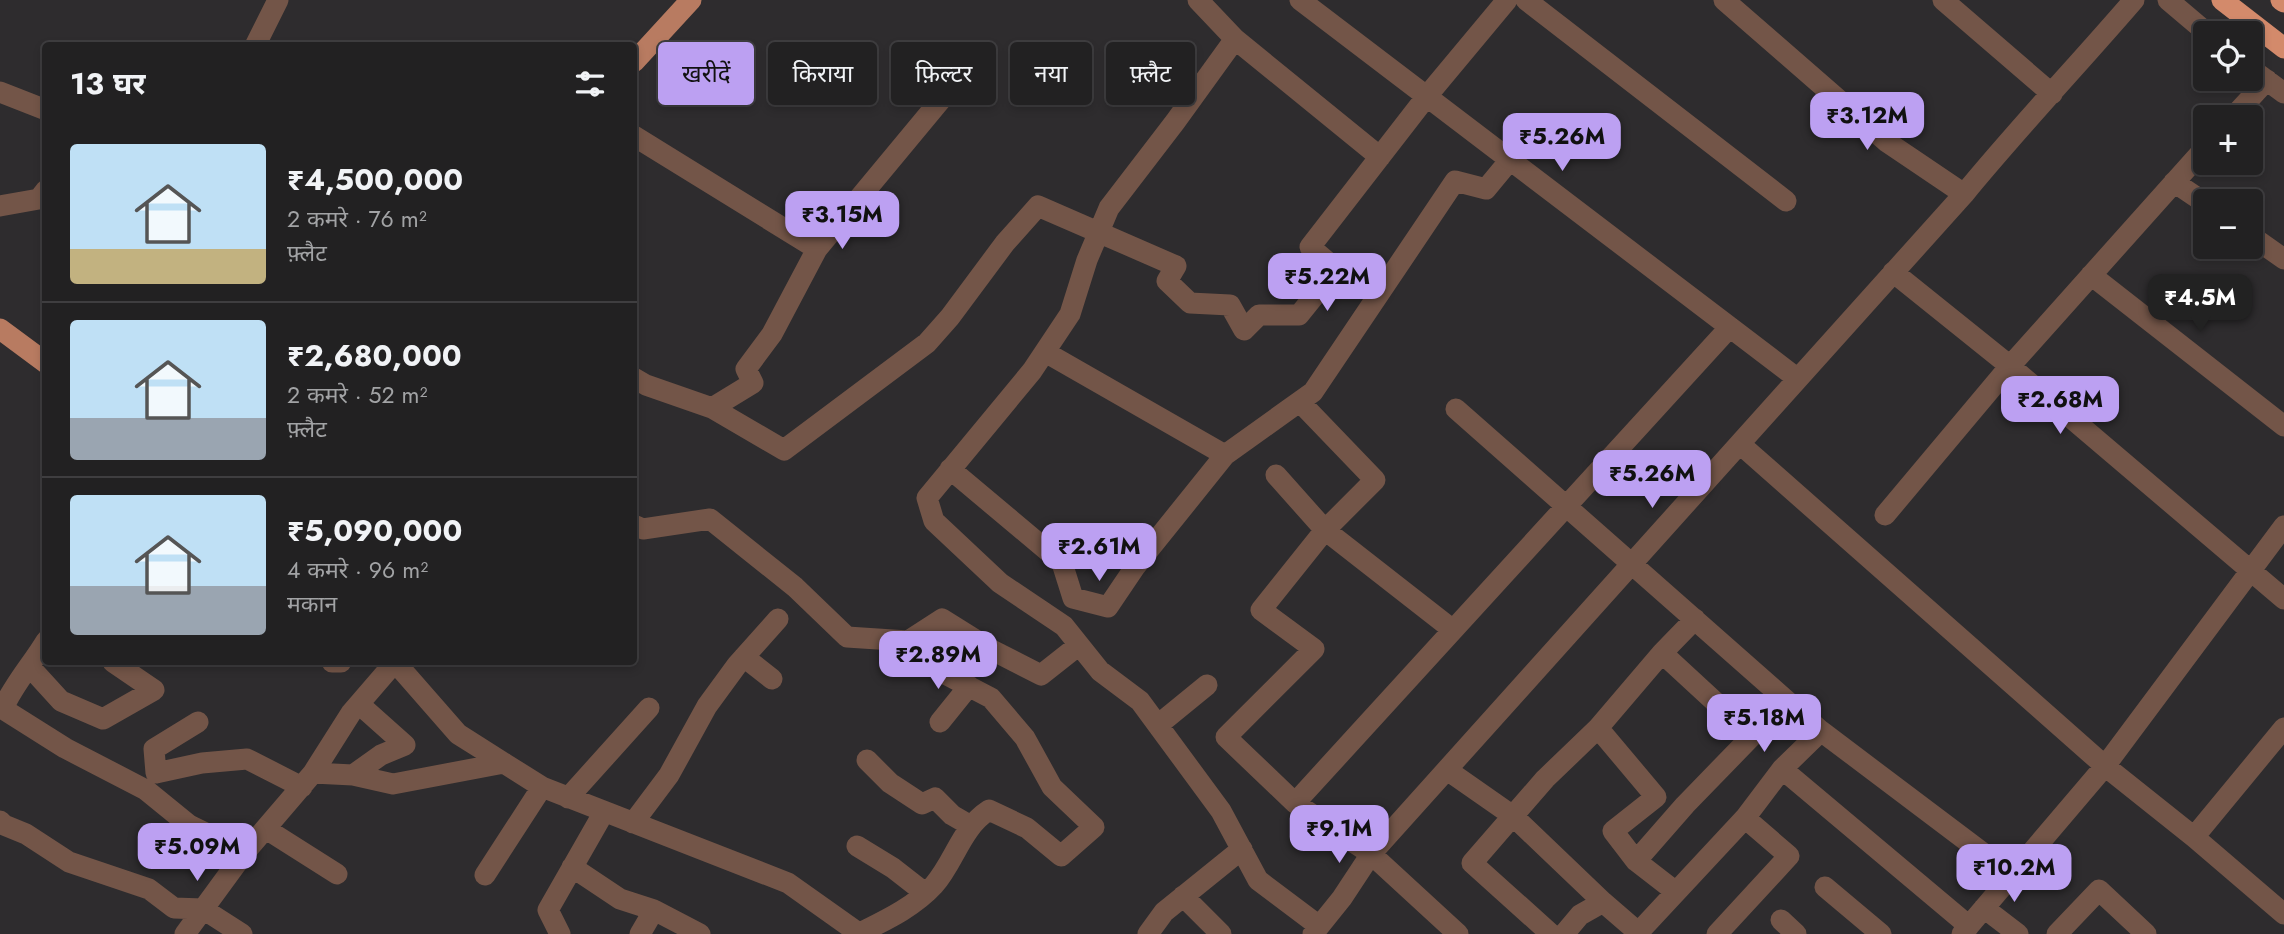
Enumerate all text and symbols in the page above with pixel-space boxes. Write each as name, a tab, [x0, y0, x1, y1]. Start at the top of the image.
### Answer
map controls	[2193, 21, 2263, 259]
button: locate	[2193, 21, 2263, 91]
chip: खरीदें	[658, 42, 754, 105]
chip: किराया	[768, 42, 877, 105]
chip: फ़िल्टर	[891, 42, 996, 105]
chip: नया	[1010, 42, 1092, 105]
chip: फ़्लैट	[1106, 42, 1195, 105]
text: 13 घर	[70, 62, 146, 105]
icon: filters	[571, 65, 609, 103]
pin: ₹3.12M	[1810, 92, 1924, 152]
text: ₹3.12M	[1826, 98, 1908, 132]
button: +	[2193, 105, 2263, 175]
pin: ₹5.26M	[1505, 114, 1619, 173]
text: ₹5.26M	[1519, 119, 1605, 153]
text: ₹4,500,000	[287, 158, 463, 201]
icon: home	[126, 172, 210, 256]
button: −	[2193, 189, 2263, 259]
pin: ₹3.15M	[785, 191, 899, 251]
text: ₹3.15M	[801, 197, 883, 231]
text: 2 कमरे · 76 m²	[287, 202, 427, 236]
text: फ़्लैट	[287, 236, 327, 270]
pin: ₹5.22M	[1270, 254, 1384, 313]
text: ₹5.22M	[1284, 259, 1370, 293]
pin: ₹4.5M	[2151, 274, 2249, 334]
text: ₹4.5M	[2164, 280, 2236, 314]
text: ₹2,680,000	[287, 334, 462, 377]
icon: home	[126, 348, 210, 432]
pin: ₹2.68M	[2003, 376, 2117, 436]
text: 2 कमरे · 52 m²	[287, 378, 427, 412]
text: ₹2.68M	[2017, 382, 2103, 416]
text: फ़्लैट	[287, 412, 327, 446]
pin: ₹5.26M	[1595, 450, 1709, 510]
text: ₹5.26M	[1609, 456, 1695, 490]
text: ₹5,090,000	[287, 509, 462, 552]
icon: home	[126, 523, 210, 607]
pin: ₹2.61M	[1042, 524, 1156, 583]
text: ₹2.61M	[1057, 529, 1141, 563]
text: 4 कमरे · 96 m²	[287, 553, 428, 587]
text: मकान	[287, 587, 337, 621]
pin: ₹2.89M	[881, 632, 995, 691]
text: ₹2.89M	[895, 637, 981, 671]
pin: ₹5.18M	[1707, 694, 1821, 754]
text: ₹5.18M	[1723, 700, 1805, 734]
pin: ₹9.1M	[1290, 806, 1388, 865]
text: ₹9.1M	[1306, 811, 1372, 845]
pin: ₹5.09M	[140, 824, 254, 883]
text: ₹5.09M	[154, 829, 240, 863]
pin: ₹10.2M	[1957, 844, 2071, 904]
text: ₹10.2M	[1972, 850, 2056, 884]

